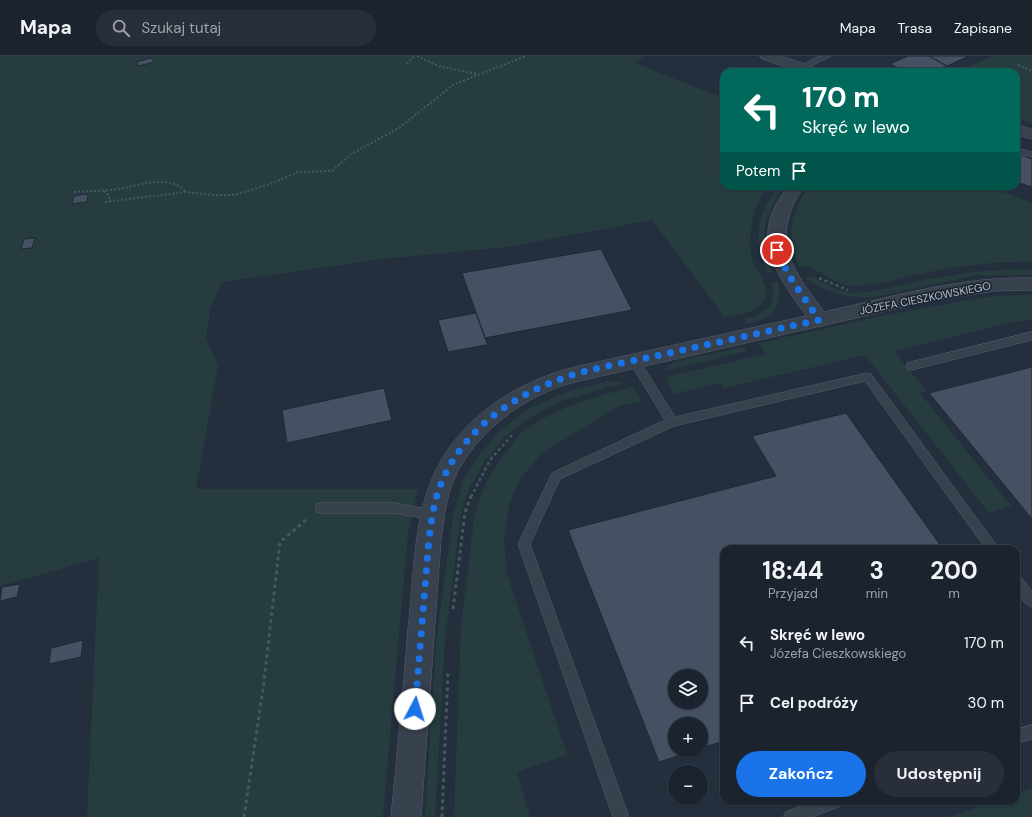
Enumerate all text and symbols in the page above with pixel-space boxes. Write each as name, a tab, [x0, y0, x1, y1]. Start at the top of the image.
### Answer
search box	[96, 10, 376, 46]
text: Mapa	[20, 15, 72, 40]
icon: search	[110, 17, 132, 39]
text: Szukaj tutaj	[142, 18, 221, 38]
text: Mapa	[840, 19, 876, 37]
text: Trasa	[898, 19, 932, 37]
text: Zapisane	[954, 19, 1012, 37]
text: 170 m	[802, 79, 880, 116]
icon: left	[736, 84, 788, 136]
text: Skręć w lewo	[802, 115, 910, 139]
icon: arrive	[788, 160, 810, 182]
text: Potem	[736, 161, 780, 181]
pin	[760, 233, 794, 267]
icon: arrive	[766, 239, 788, 261]
street label: JÓZEFA CIESZKOWSKIEGO	[858, 278, 992, 318]
text: 18:44	[762, 555, 823, 586]
text: 3	[870, 555, 884, 586]
text: 200	[930, 555, 978, 586]
text: Przyjazd	[768, 585, 818, 602]
text: min	[866, 585, 888, 602]
text: m	[948, 585, 960, 602]
text: Skręć w lewo	[770, 625, 865, 645]
icon: left	[736, 632, 758, 654]
text: 170 m	[964, 633, 1004, 653]
text: Józefa Cieszkowskiego	[770, 645, 906, 662]
map controls	[668, 669, 708, 805]
button: layers	[668, 669, 708, 709]
position arrow	[394, 688, 436, 730]
icon: arrive	[736, 692, 758, 714]
text: Cel podróży	[770, 693, 858, 713]
text: 30 m	[968, 693, 1004, 713]
button: +	[668, 717, 708, 757]
button: Zakończ	[736, 751, 866, 797]
button: Udostępnij	[874, 751, 1004, 797]
button: −	[668, 765, 708, 805]

